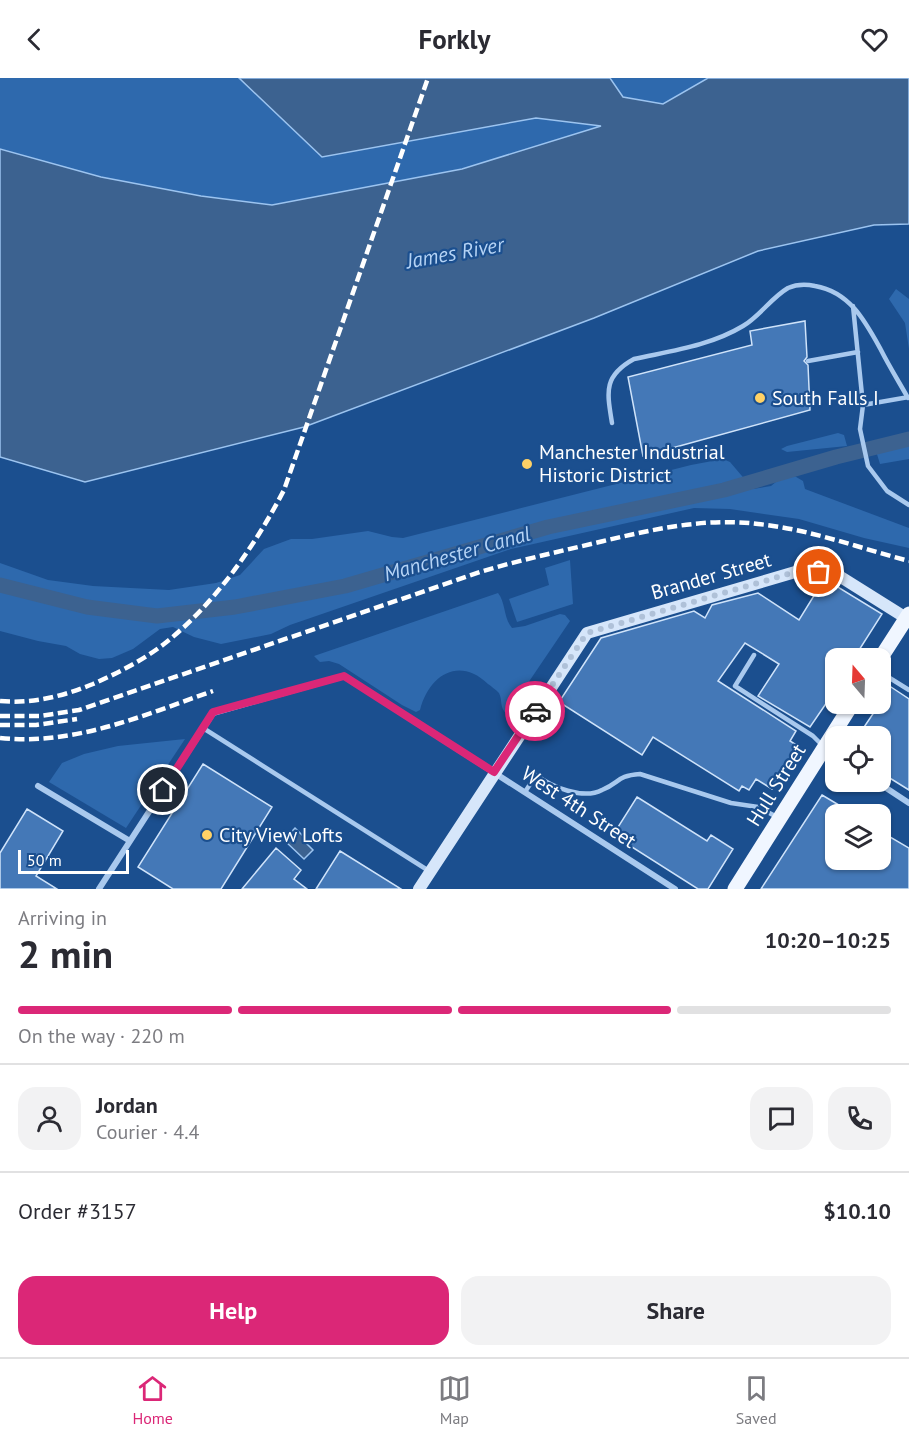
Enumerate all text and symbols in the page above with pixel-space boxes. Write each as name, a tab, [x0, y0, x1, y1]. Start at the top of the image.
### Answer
text: Forkly	[419, 22, 490, 56]
icon: back	[18, 23, 51, 56]
icon: heart	[858, 23, 891, 56]
water label: James River	[402, 230, 508, 275]
place label: South Falls I	[772, 385, 879, 411]
marker: South Falls I	[753, 391, 767, 405]
place label: Manchester Industrial Historic District	[539, 439, 725, 488]
marker: Manchester Industrial Historic District	[520, 457, 534, 471]
water label: Manchester Canal	[380, 520, 534, 587]
street label: Brander Street	[648, 546, 774, 606]
pin	[793, 546, 844, 597]
icon: bag	[802, 555, 835, 588]
north arrow	[825, 648, 891, 714]
map controls	[825, 648, 891, 870]
courier	[505, 681, 565, 741]
icon: car	[519, 695, 552, 728]
button: locate	[825, 726, 891, 792]
street label: Hull Street	[741, 739, 812, 831]
street label: West 4th Street	[517, 760, 641, 854]
pin	[137, 764, 188, 815]
icon: home	[146, 773, 179, 806]
button: layers	[825, 804, 891, 870]
place label: City View Lofts	[219, 822, 343, 848]
marker: City View Lofts	[200, 828, 214, 842]
scale bar	[18, 847, 129, 874]
text: 50 m	[27, 850, 62, 870]
text: Arriving in	[18, 905, 107, 931]
text: 10:20–10:25	[765, 926, 891, 954]
text: 2 min	[18, 928, 113, 979]
text: On the way · 220 m	[18, 1023, 185, 1049]
button: person	[18, 1087, 81, 1150]
button: chat	[750, 1087, 813, 1150]
button: phone	[828, 1087, 891, 1150]
text: Jordan	[96, 1091, 158, 1119]
text: Courier · 4.4	[96, 1119, 199, 1145]
text: Order #3157	[18, 1197, 137, 1225]
text: $10.10	[823, 1197, 891, 1225]
button: Help	[18, 1276, 449, 1345]
button: Share	[461, 1276, 891, 1345]
tab: Home	[132, 1372, 173, 1428]
tab: Map	[438, 1372, 471, 1428]
tab: Saved	[736, 1372, 777, 1428]

